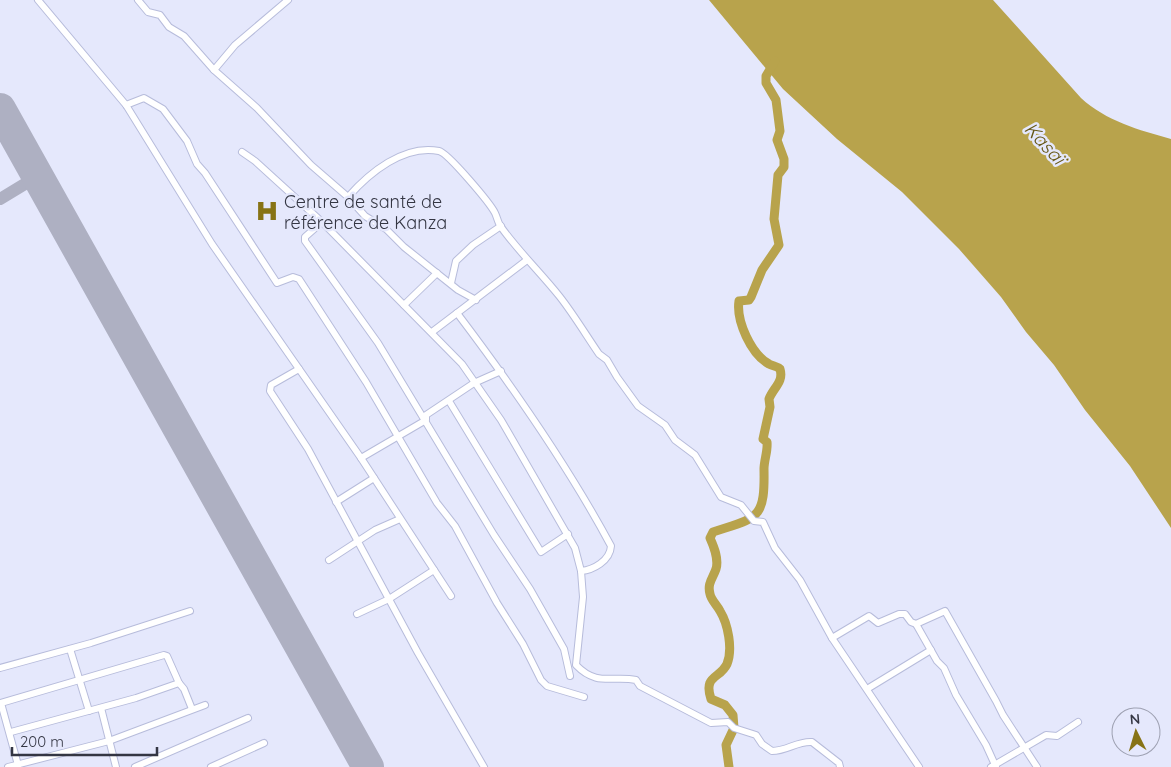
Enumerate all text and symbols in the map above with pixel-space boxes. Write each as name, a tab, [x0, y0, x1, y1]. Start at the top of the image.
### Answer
water label: Kasaï	[1020, 117, 1073, 172]
place label: Centre de santé de référence de Kanza	[284, 190, 447, 234]
hospital icon: Centre de santé de référence de Kanza	[254, 198, 280, 224]
north arrow	[1111, 707, 1161, 757]
text: N	[1129, 710, 1141, 728]
scale bar	[12, 724, 158, 756]
text: 200 m	[20, 732, 64, 751]

